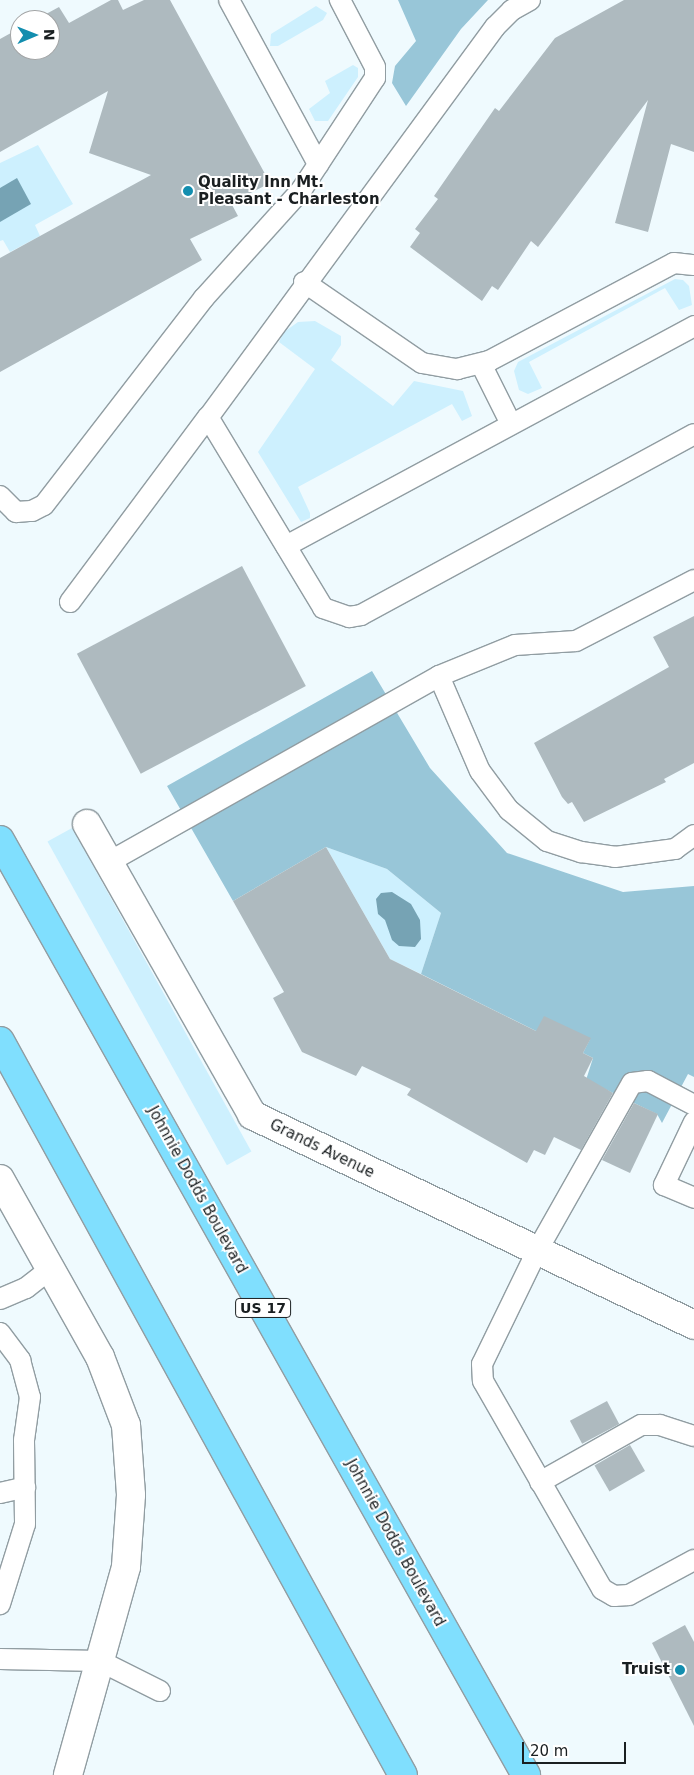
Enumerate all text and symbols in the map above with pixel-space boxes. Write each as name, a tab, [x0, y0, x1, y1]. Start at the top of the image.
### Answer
north arrow	[10, 10, 60, 60]
text: N	[41, 29, 57, 41]
place label: Quality Inn Mt. Pleasant - Charleston	[198, 173, 380, 208]
marker: Quality Inn Mt. Pleasant - Charleston	[182, 185, 194, 197]
street label: Johnnie Dodds Boulevard	[143, 1103, 251, 1277]
street label: Grands Avenue	[267, 1116, 377, 1182]
road number: US 17	[234, 1296, 292, 1320]
street label: Johnnie Dodds Boulevard	[341, 1456, 449, 1630]
place label: Truist	[622, 1661, 670, 1679]
marker: Truist	[674, 1664, 686, 1676]
scale bar	[524, 1732, 628, 1764]
text: 20 m	[530, 1742, 568, 1760]

